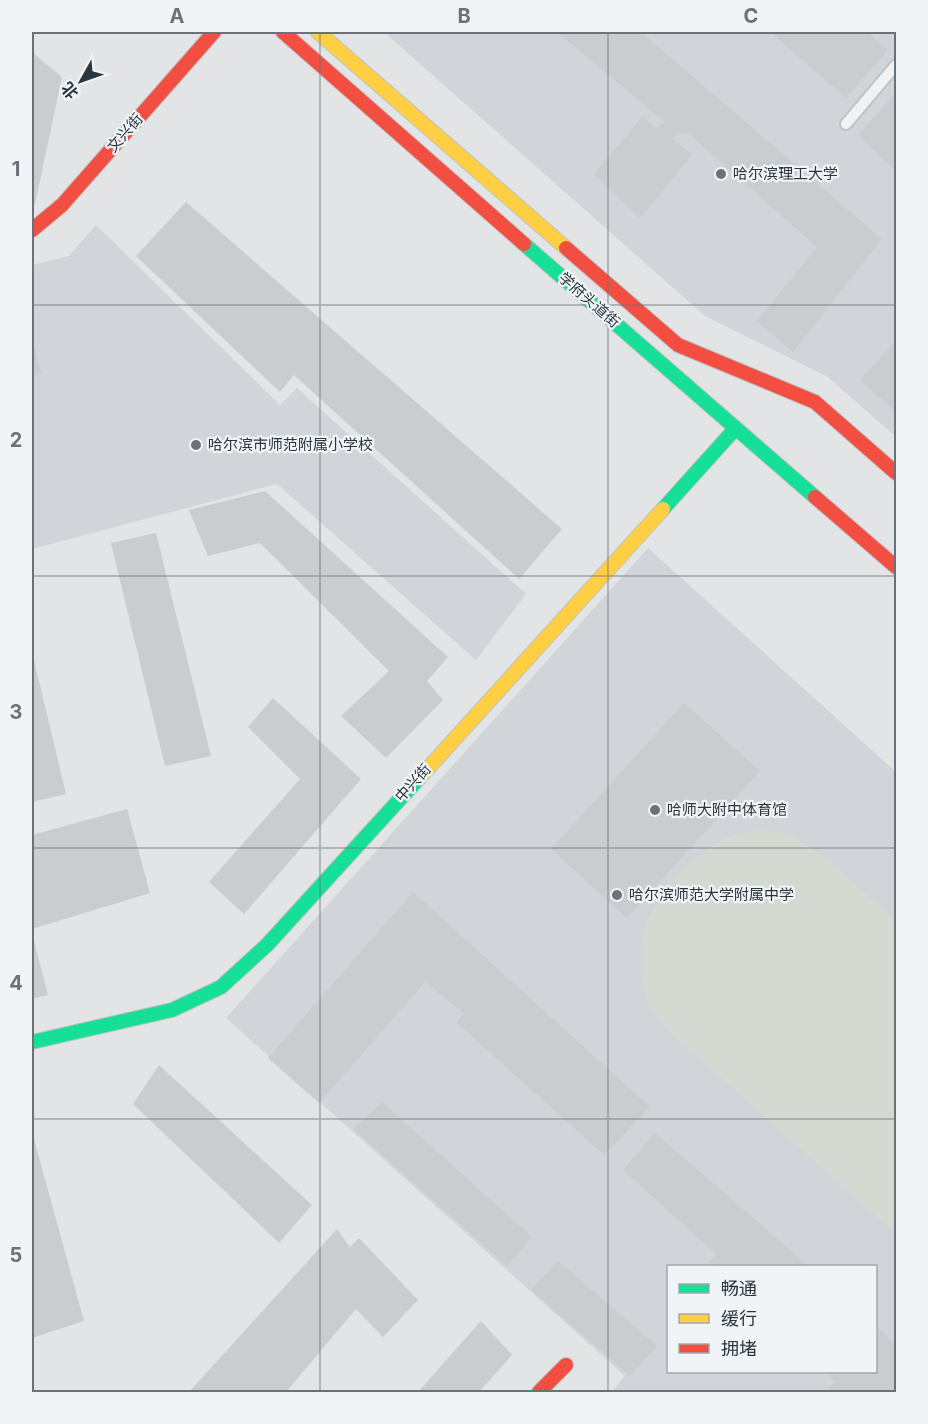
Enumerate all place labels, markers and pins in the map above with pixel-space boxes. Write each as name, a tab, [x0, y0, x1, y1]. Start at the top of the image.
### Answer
place label: 哈尔滨理工大学	[733, 164, 838, 183]
marker: 哈尔滨理工大学	[714, 167, 728, 181]
place label: 哈尔滨市师范附属小学校	[208, 435, 373, 454]
marker: 哈尔滨市师范附属小学校	[189, 438, 203, 452]
place label: 哈师大附中体育馆	[667, 800, 787, 819]
marker: 哈师大附中体育馆	[648, 803, 662, 817]
place label: 哈尔滨师范大学附属中学	[629, 885, 794, 904]
marker: 哈尔滨师范大学附属中学	[610, 888, 624, 902]

